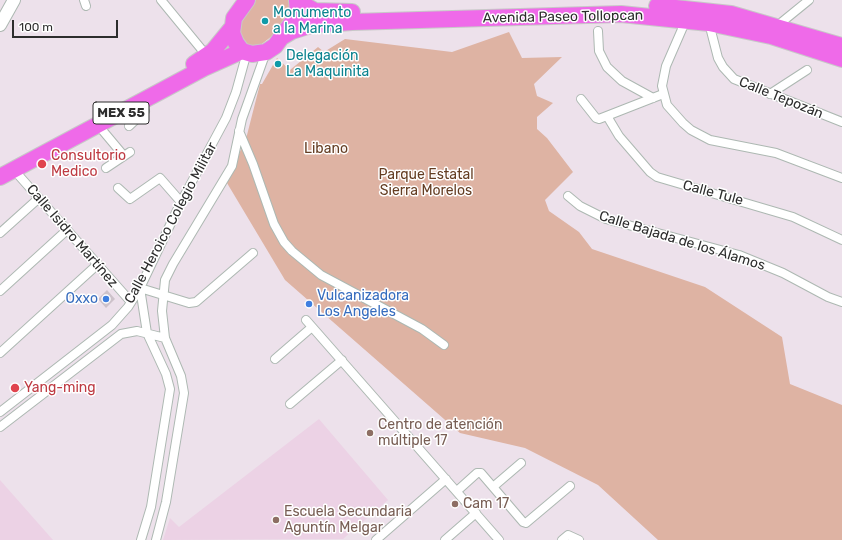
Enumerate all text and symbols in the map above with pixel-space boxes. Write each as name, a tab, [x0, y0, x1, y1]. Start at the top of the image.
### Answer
place label: Monumento a la Marina	[273, 5, 351, 38]
street label: Avenida Paseo Tollopcan	[483, 7, 643, 27]
scale bar	[14, 12, 120, 38]
marker: Monumento a la Marina	[260, 16, 270, 26]
text: 100 m	[19, 20, 53, 34]
place label: Delegación La Maquinita	[286, 48, 369, 80]
marker: Delegación La Maquinita	[273, 59, 283, 69]
street label: Calle Tepozán	[736, 73, 826, 123]
road number: MEX 55	[93, 102, 149, 124]
street label: Calle Heroico Colegio Militar	[121, 139, 221, 307]
park label: Libano	[304, 141, 348, 157]
place label: Consultorio Medico	[51, 148, 126, 180]
marker: Consultorio Medico	[36, 158, 48, 170]
park label: Parque Estatal Sierra Morelos	[378, 167, 474, 200]
street label: Calle Tule	[681, 177, 745, 209]
street label: Calle Isidro Martínez	[23, 181, 121, 291]
street label: Calle Bajada de los Álamos	[597, 208, 767, 274]
place label: Vulcanizadora Los Angeles	[317, 288, 409, 320]
place label: Oxxo	[66, 291, 98, 307]
marker: Oxxo	[101, 294, 111, 304]
marker: Vulcanizadora Los Angeles	[304, 299, 314, 309]
place label: Yang-ming	[24, 380, 96, 396]
marker: Yang-ming	[9, 382, 21, 394]
place label: Centro de atención múltiple 17	[378, 417, 502, 450]
marker: Centro de atención múltiple 17	[365, 428, 375, 438]
place label: Cam 17	[463, 496, 509, 512]
marker: Cam 17	[450, 499, 460, 509]
place label: Escuela Secundaria Aguntín Melgar	[284, 504, 412, 536]
marker: Escuela Secundaria Aguntín Melgar	[271, 515, 281, 525]

